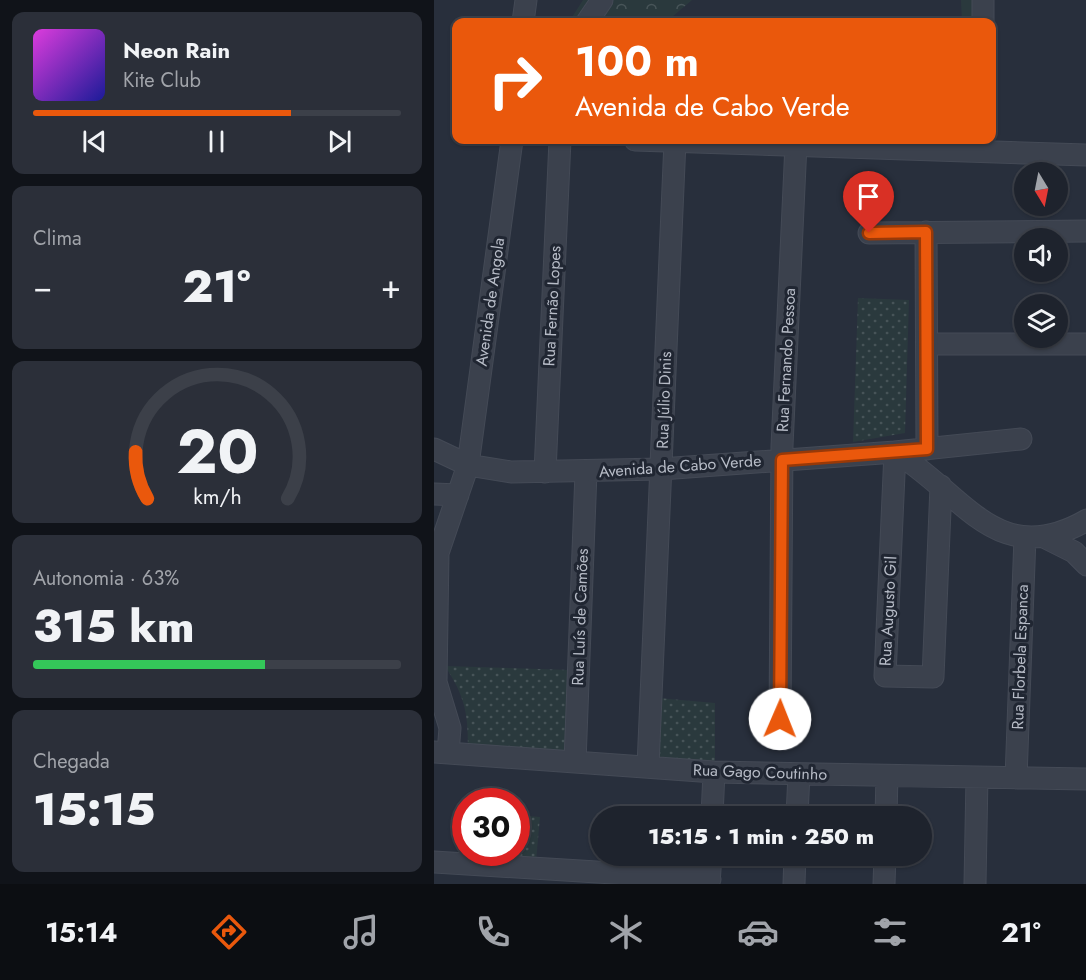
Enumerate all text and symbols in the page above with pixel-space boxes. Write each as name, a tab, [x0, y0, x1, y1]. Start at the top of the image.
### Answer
text: 100 m	[575, 31, 699, 92]
text: Neon Rain	[123, 34, 230, 66]
icon: right	[476, 42, 554, 120]
text: Kite Club	[123, 66, 201, 95]
text: Avenida de Cabo Verde	[575, 87, 850, 126]
icon: previous	[78, 125, 111, 158]
icon: pause	[200, 125, 233, 158]
icon: next	[323, 125, 356, 158]
north arrow	[1014, 162, 1068, 216]
map controls	[1014, 162, 1068, 348]
pin	[843, 171, 894, 233]
icon: arrive	[852, 180, 885, 213]
text: Clima	[33, 224, 82, 253]
button: sound	[1014, 228, 1068, 282]
street label: Avenida de Angola	[470, 236, 510, 368]
street label: Rua Fernão Lopes	[537, 245, 567, 367]
text: 21°	[183, 254, 251, 319]
text: −	[33, 263, 52, 310]
text: +	[381, 263, 401, 310]
street label: Rua Fernando Pessoa	[771, 287, 801, 433]
button: layers	[1014, 294, 1068, 348]
street label: Rua Júlio Dinis	[651, 351, 677, 449]
text: 20	[176, 406, 258, 496]
street label: Avenida de Cabo Verde	[598, 449, 762, 483]
text: km/h	[193, 481, 241, 512]
street label: Rua Luís de Camões	[566, 548, 594, 686]
street label: Rua Augusto Gil	[874, 555, 902, 667]
text: Autonomia · 63%	[33, 564, 179, 593]
street label: Rua Florbela Espanca	[1006, 584, 1034, 730]
text: 315 km	[33, 594, 195, 659]
position arrow	[748, 687, 812, 751]
text: Chegada	[33, 747, 110, 776]
street label: Rua Gago Coutinho	[693, 758, 828, 786]
text: 15:15	[33, 777, 155, 842]
speed limit sign: 30	[452, 788, 530, 866]
text: 15:15 · 1 min · 250 m	[648, 820, 874, 852]
icon: directions	[208, 911, 250, 953]
icon: music	[340, 911, 382, 953]
icon: phone	[472, 911, 514, 953]
icon: climate	[605, 911, 647, 953]
icon: car	[737, 911, 779, 953]
icon: filters	[869, 911, 911, 953]
text: 15:14	[45, 913, 118, 952]
text: 21°	[1001, 913, 1041, 952]

